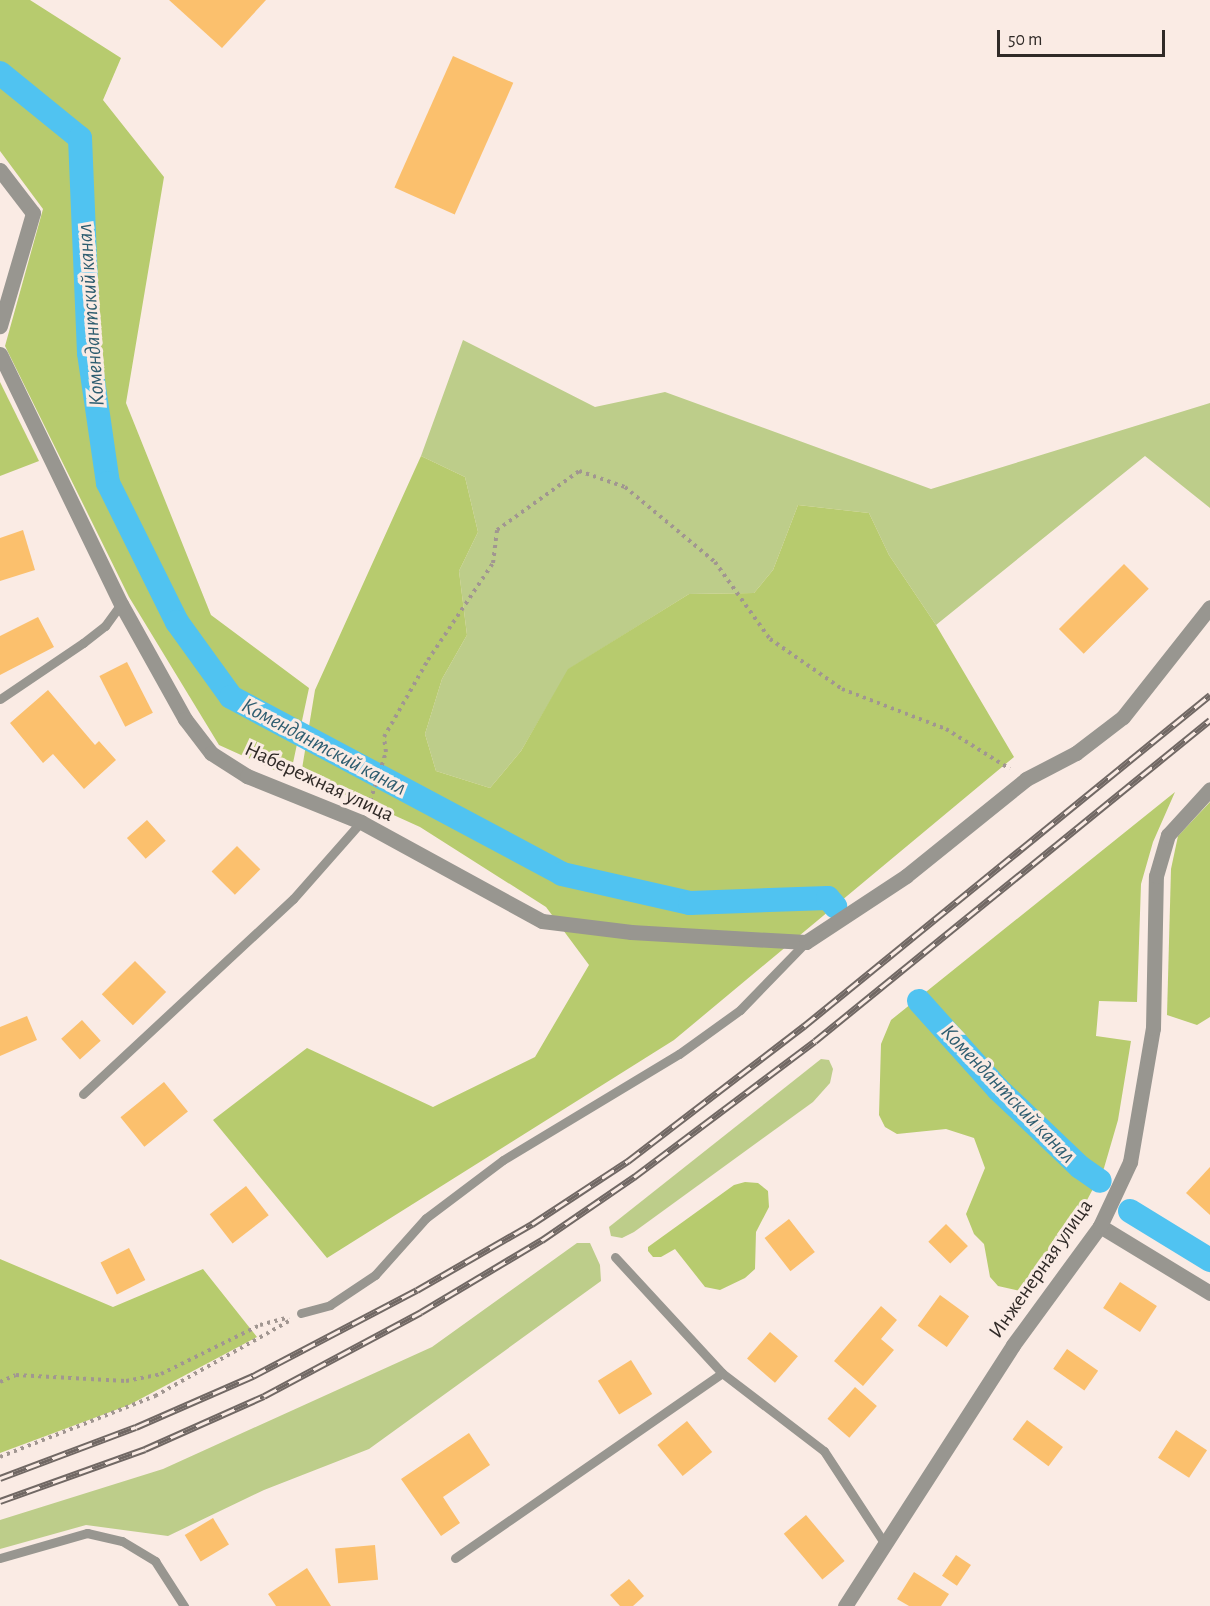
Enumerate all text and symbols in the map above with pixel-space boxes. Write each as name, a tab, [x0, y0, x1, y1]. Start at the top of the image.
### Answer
scale bar	[1000, 18, 1168, 56]
text: 50 m	[1008, 31, 1042, 49]
water label: Комендантский канал	[71, 223, 111, 407]
water label: Комендантский канал	[237, 692, 411, 802]
street label: Набережная улица	[240, 736, 398, 828]
water label: Комендантский канал	[935, 1019, 1081, 1169]
street label: Инженерная улица	[984, 1195, 1098, 1343]

